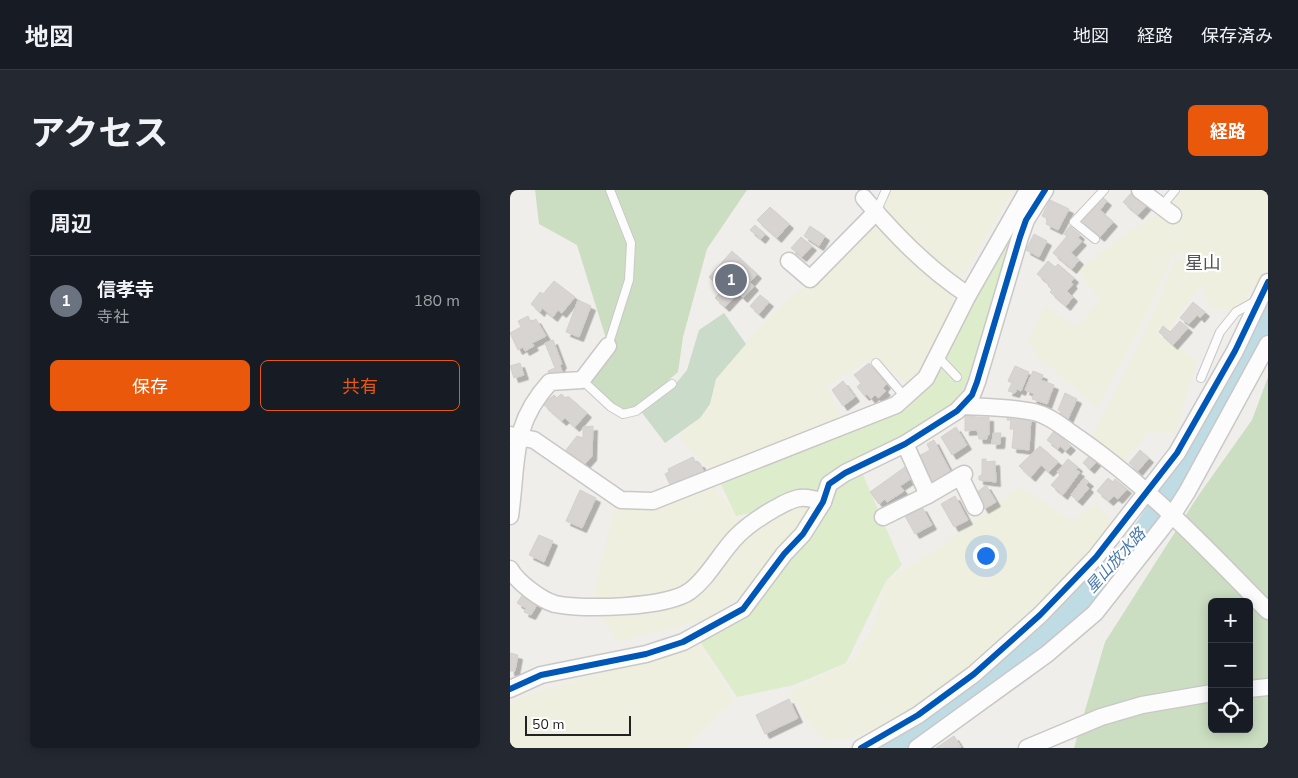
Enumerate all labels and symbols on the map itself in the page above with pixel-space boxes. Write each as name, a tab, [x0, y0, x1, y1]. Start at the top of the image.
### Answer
district label: 星山	[1185, 251, 1221, 275]
pin: 1	[715, 261, 747, 299]
water label: 星山放水路	[1081, 522, 1152, 598]
your location	[973, 543, 999, 569]
scale bar	[525, 713, 631, 736]

